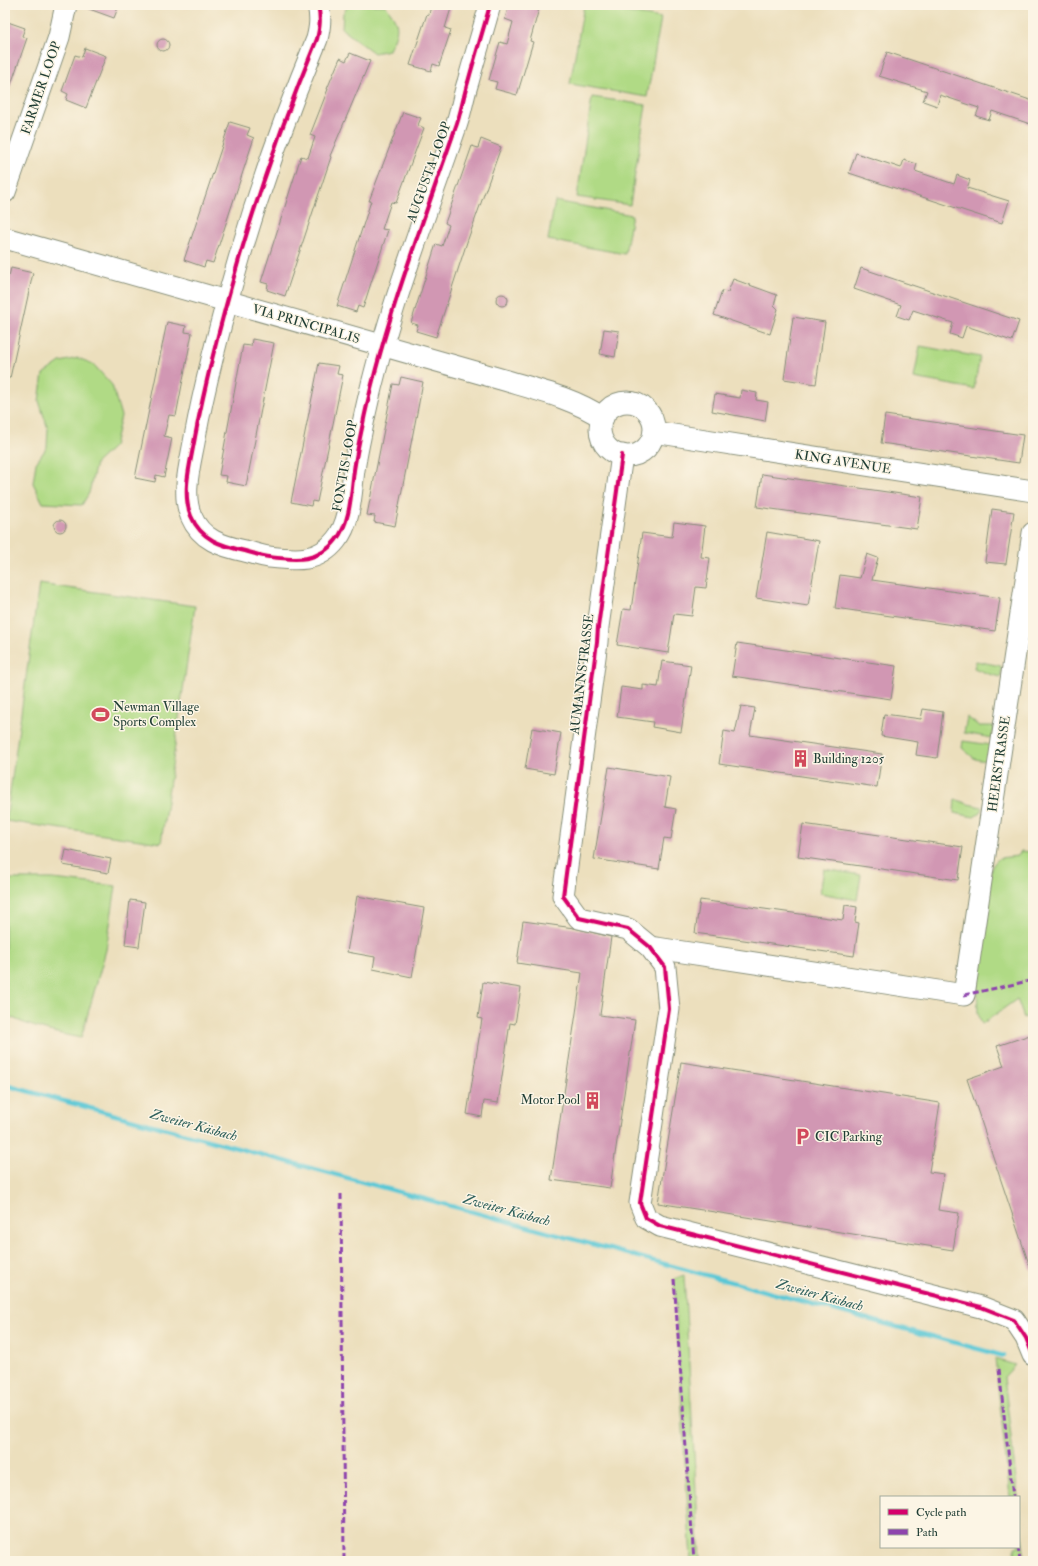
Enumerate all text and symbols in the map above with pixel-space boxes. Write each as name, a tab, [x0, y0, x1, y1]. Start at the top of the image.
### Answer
street label: FARMER LOOP	[18, 39, 65, 137]
street label: AUGUSTA LOOP	[403, 119, 455, 226]
street label: VIA PRINCIPALIS	[250, 301, 362, 347]
street label: FONTIS LOOP	[329, 418, 361, 513]
street label: KING AVENUE	[794, 446, 892, 478]
street label: AUMANNSTRASSE	[567, 613, 597, 736]
place label: Newman Village Sports Complex	[113, 699, 200, 731]
sports icon: Newman Village Sports Complex	[90, 704, 110, 724]
street label: HEERSTRASSE	[984, 715, 1014, 813]
building icon: Building 1205	[790, 749, 810, 769]
place label: Building 1205	[813, 751, 885, 767]
building icon: Motor Pool	[583, 1090, 603, 1110]
place label: Motor Pool	[520, 1092, 581, 1108]
water label: Zweiter Käsbach	[148, 1105, 239, 1145]
parking icon: CIC Parking	[792, 1127, 812, 1147]
place label: CIC Parking	[815, 1129, 883, 1145]
water label: Zweiter Käsbach	[461, 1190, 552, 1230]
water label: Zweiter Käsbach	[774, 1275, 865, 1315]
legend	[880, 1496, 1020, 1548]
text: Cycle path	[916, 1505, 967, 1520]
text: Path	[916, 1525, 939, 1540]

